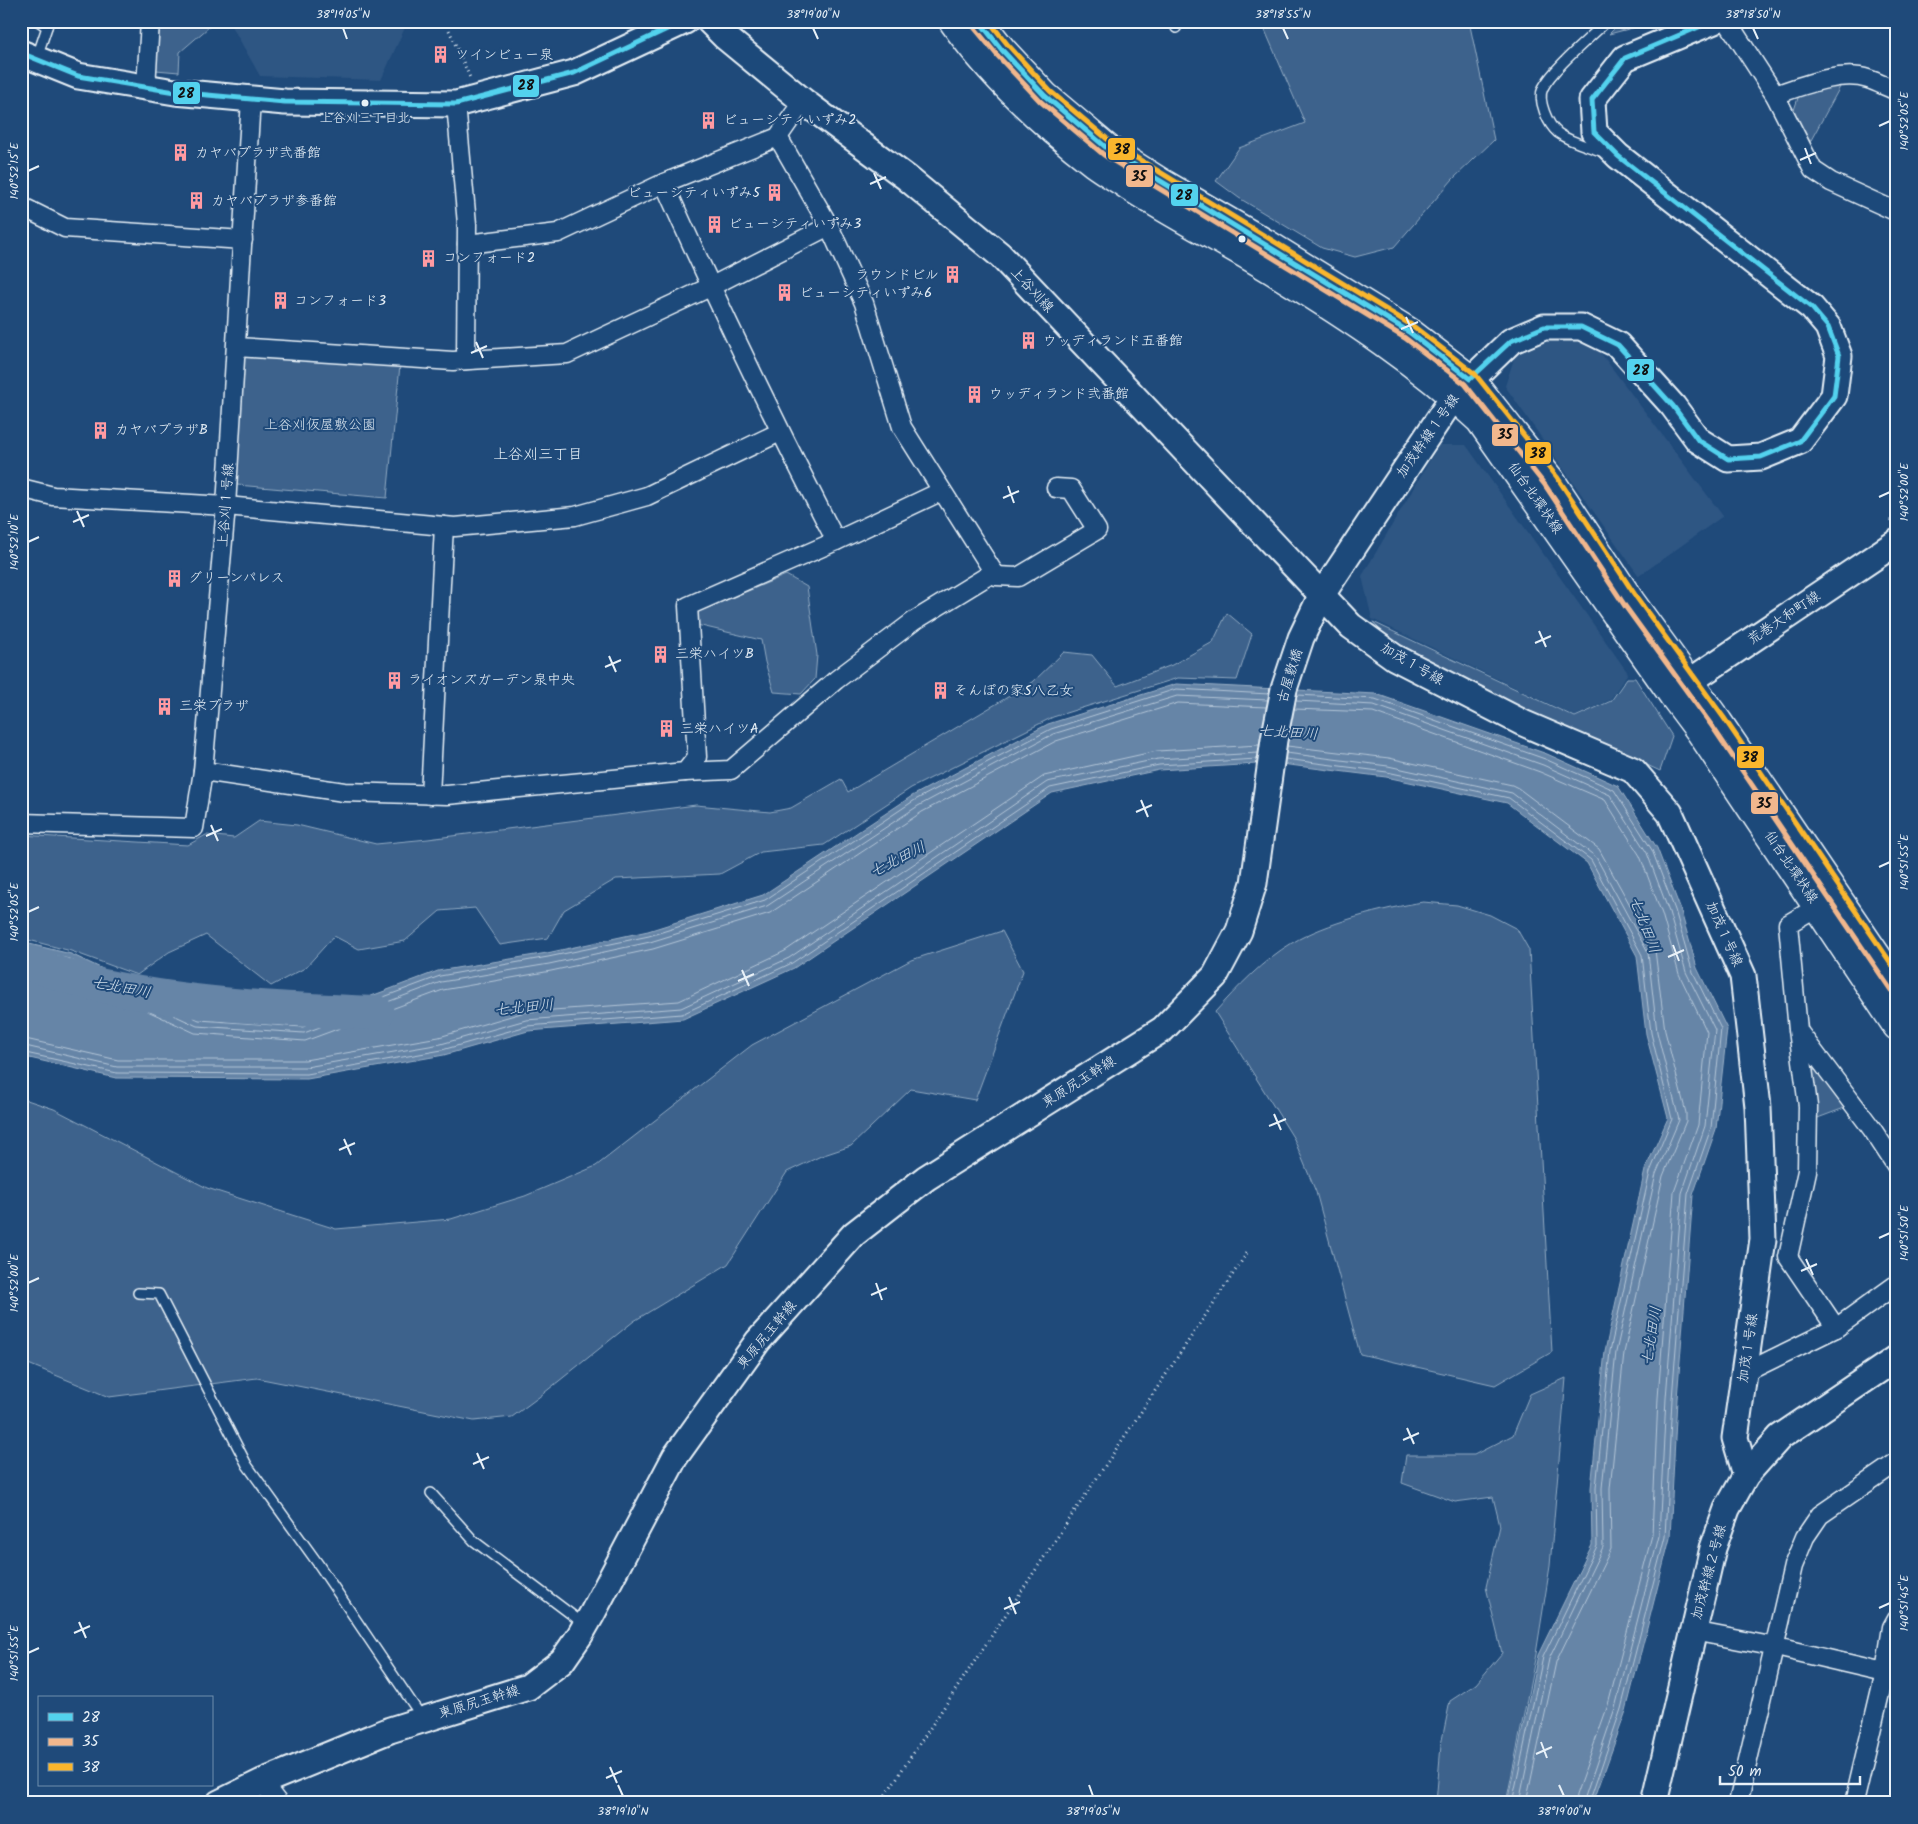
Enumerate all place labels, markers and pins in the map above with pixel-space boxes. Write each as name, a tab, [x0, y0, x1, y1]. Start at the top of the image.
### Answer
place label: ツインビュー泉	[455, 44, 553, 66]
building icon: ツインビュー泉	[431, 45, 451, 65]
marker: 上谷刈三丁目北	[360, 98, 370, 108]
place label: 上谷刈三丁目北	[319, 108, 411, 129]
place label: ビューシティいずみ2	[723, 109, 856, 131]
building icon: ビューシティいずみ2	[699, 110, 719, 130]
place label: カヤバプラザ弐番館	[195, 142, 321, 164]
building icon: カヤバプラザ弐番館	[171, 143, 191, 163]
place label: ビューシティいずみ5	[627, 182, 761, 204]
building icon: ビューシティいずみ5	[764, 183, 784, 203]
place label: カヤバプラザ参番館	[211, 190, 337, 212]
building icon: カヤバプラザ参番館	[187, 191, 207, 211]
place label: ビューシティいずみ3	[728, 213, 861, 235]
building icon: ビューシティいずみ3	[704, 214, 724, 234]
unlabelled marker	[1237, 234, 1247, 244]
place label: コンフォード2	[443, 247, 535, 269]
building icon: コンフォード2	[419, 248, 439, 268]
place label: ラウンドビル	[855, 264, 939, 286]
building icon: ラウンドビル	[943, 265, 963, 285]
place label: ビューシティいずみ6	[799, 282, 932, 304]
building icon: ビューシティいずみ6	[775, 283, 795, 303]
place label: コンフォード3	[294, 290, 386, 312]
building icon: コンフォード3	[270, 291, 290, 311]
place label: ウッディランド五番館	[1043, 330, 1183, 352]
building icon: ウッディランド五番館	[1019, 331, 1039, 351]
place label: ウッディランド弐番館	[989, 383, 1129, 405]
building icon: ウッディランド弐番館	[965, 384, 985, 404]
place label: カヤバプラザB	[115, 419, 208, 441]
building icon: カヤバプラザB	[91, 420, 111, 440]
place label: グリーンパレス	[188, 567, 285, 589]
building icon: グリーンパレス	[164, 568, 184, 588]
place label: 三栄ハイツB	[675, 643, 754, 665]
building icon: 三栄ハイツB	[651, 644, 671, 664]
place label: ライオンズガーデン泉中央	[408, 669, 575, 691]
building icon: ライオンズガーデン泉中央	[384, 670, 404, 690]
place label: そんぽの家S八乙女	[954, 680, 1073, 702]
building icon: そんぽの家S八乙女	[930, 681, 950, 701]
place label: 三栄プラザ	[179, 695, 249, 717]
building icon: 三栄プラザ	[155, 696, 175, 716]
place label: 三栄ハイツA	[680, 718, 759, 740]
building icon: 三栄ハイツA	[656, 719, 676, 739]

